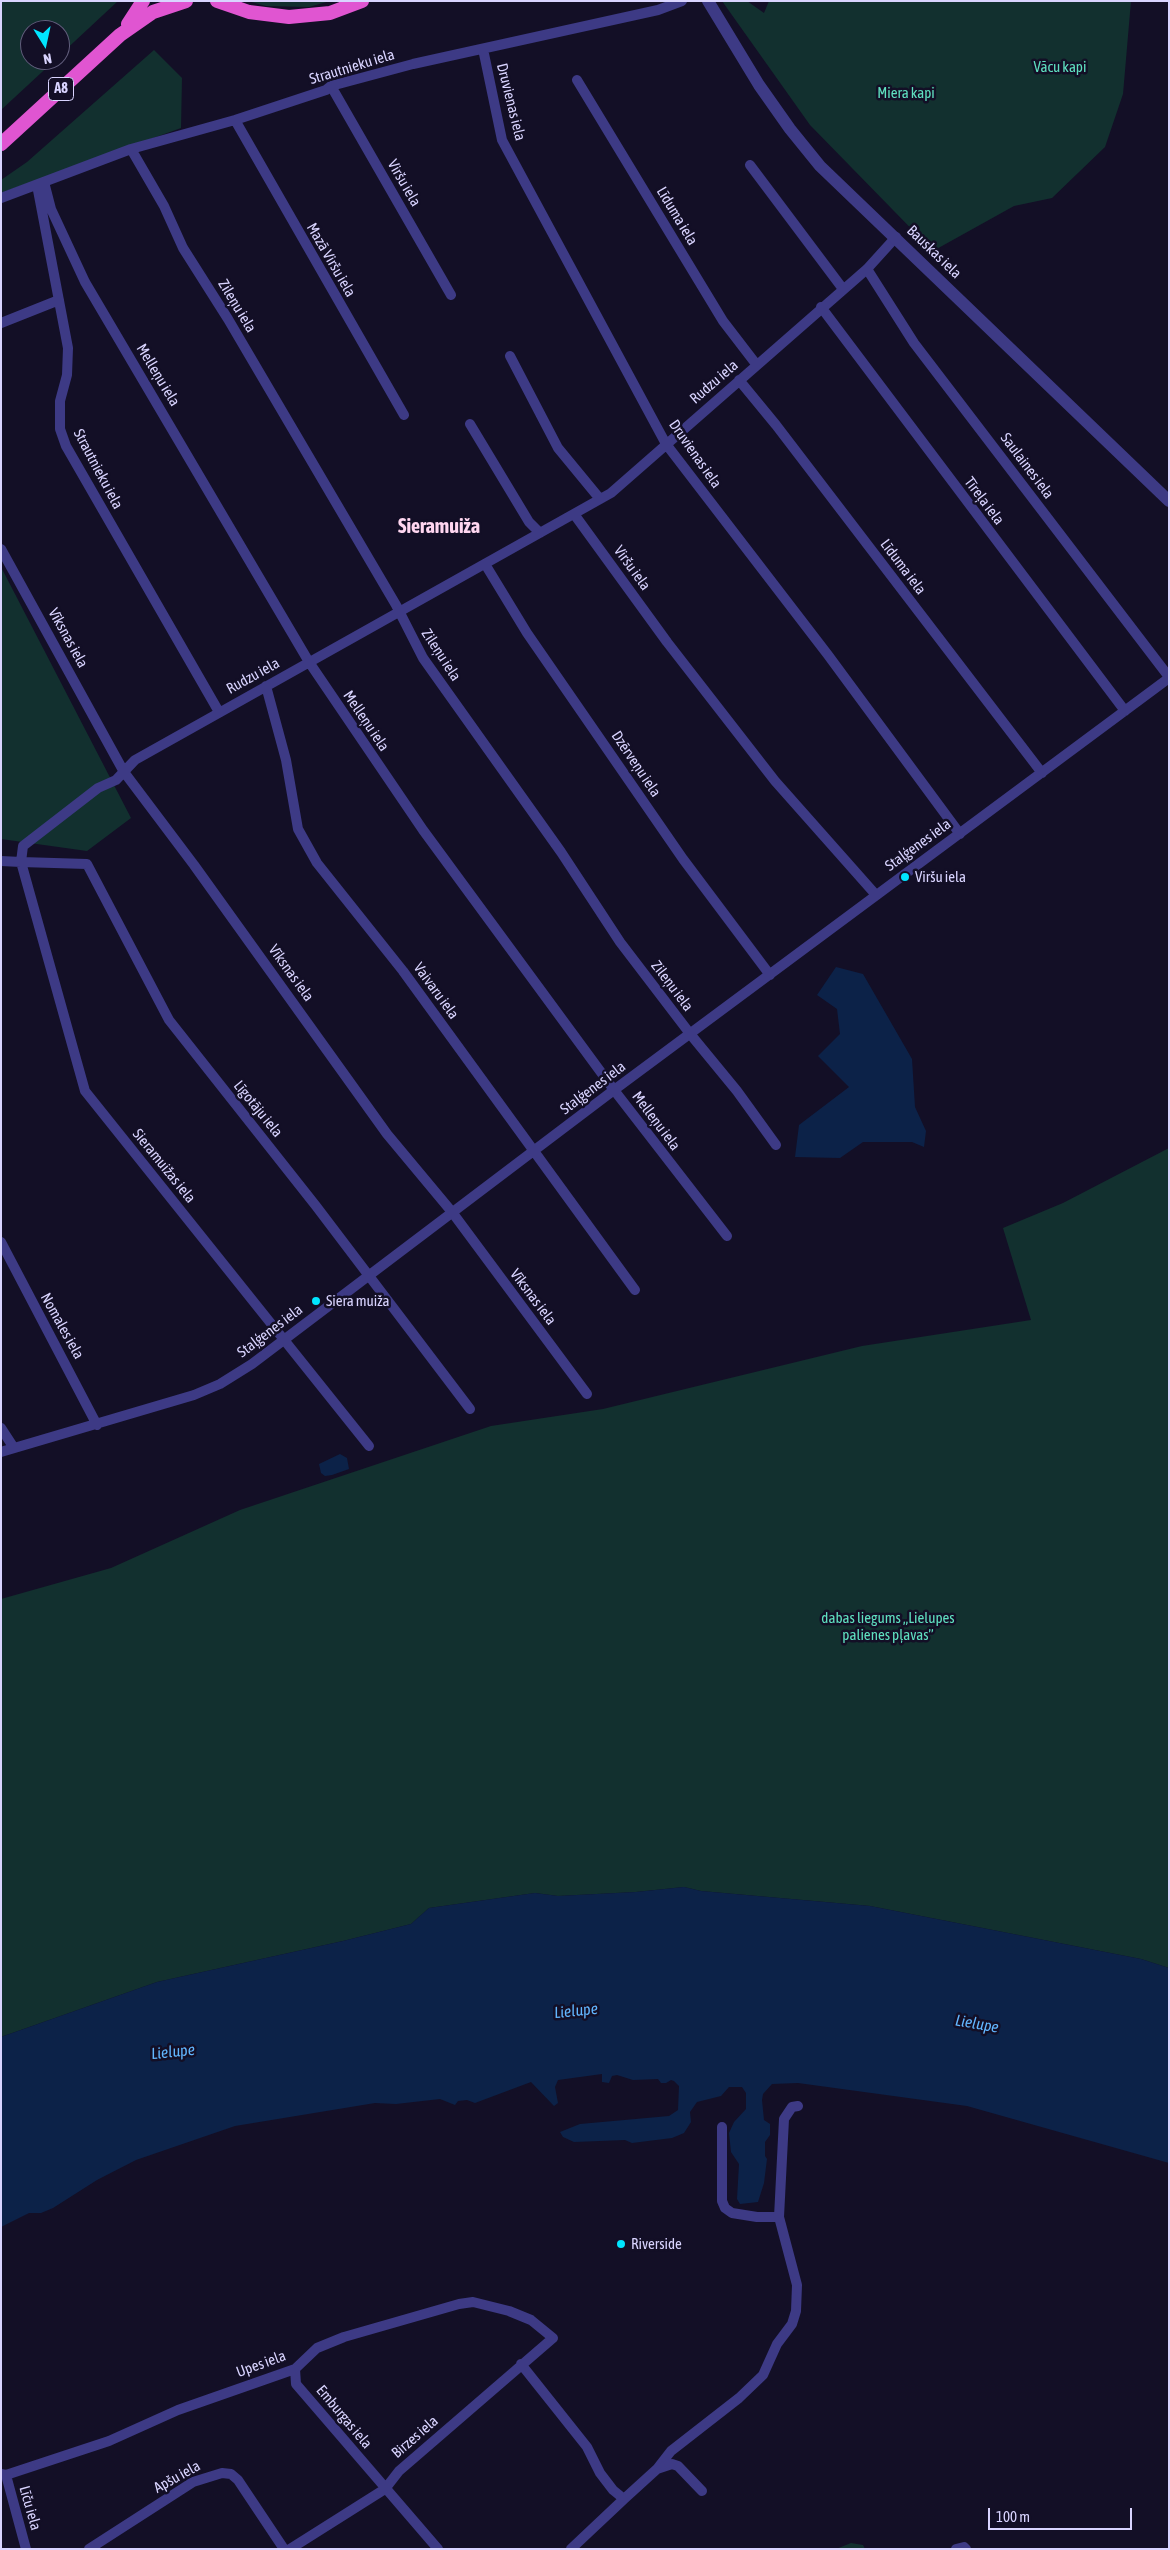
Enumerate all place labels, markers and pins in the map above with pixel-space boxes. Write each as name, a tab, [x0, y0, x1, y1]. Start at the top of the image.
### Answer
place label: Viršu iela	[915, 868, 966, 886]
marker: Viršu iela	[899, 871, 911, 883]
place label: Siera muiža	[326, 1292, 390, 1310]
marker: Siera muiža	[310, 1295, 322, 1307]
place label: Riverside	[631, 2235, 682, 2253]
marker: Riverside	[615, 2238, 627, 2250]

